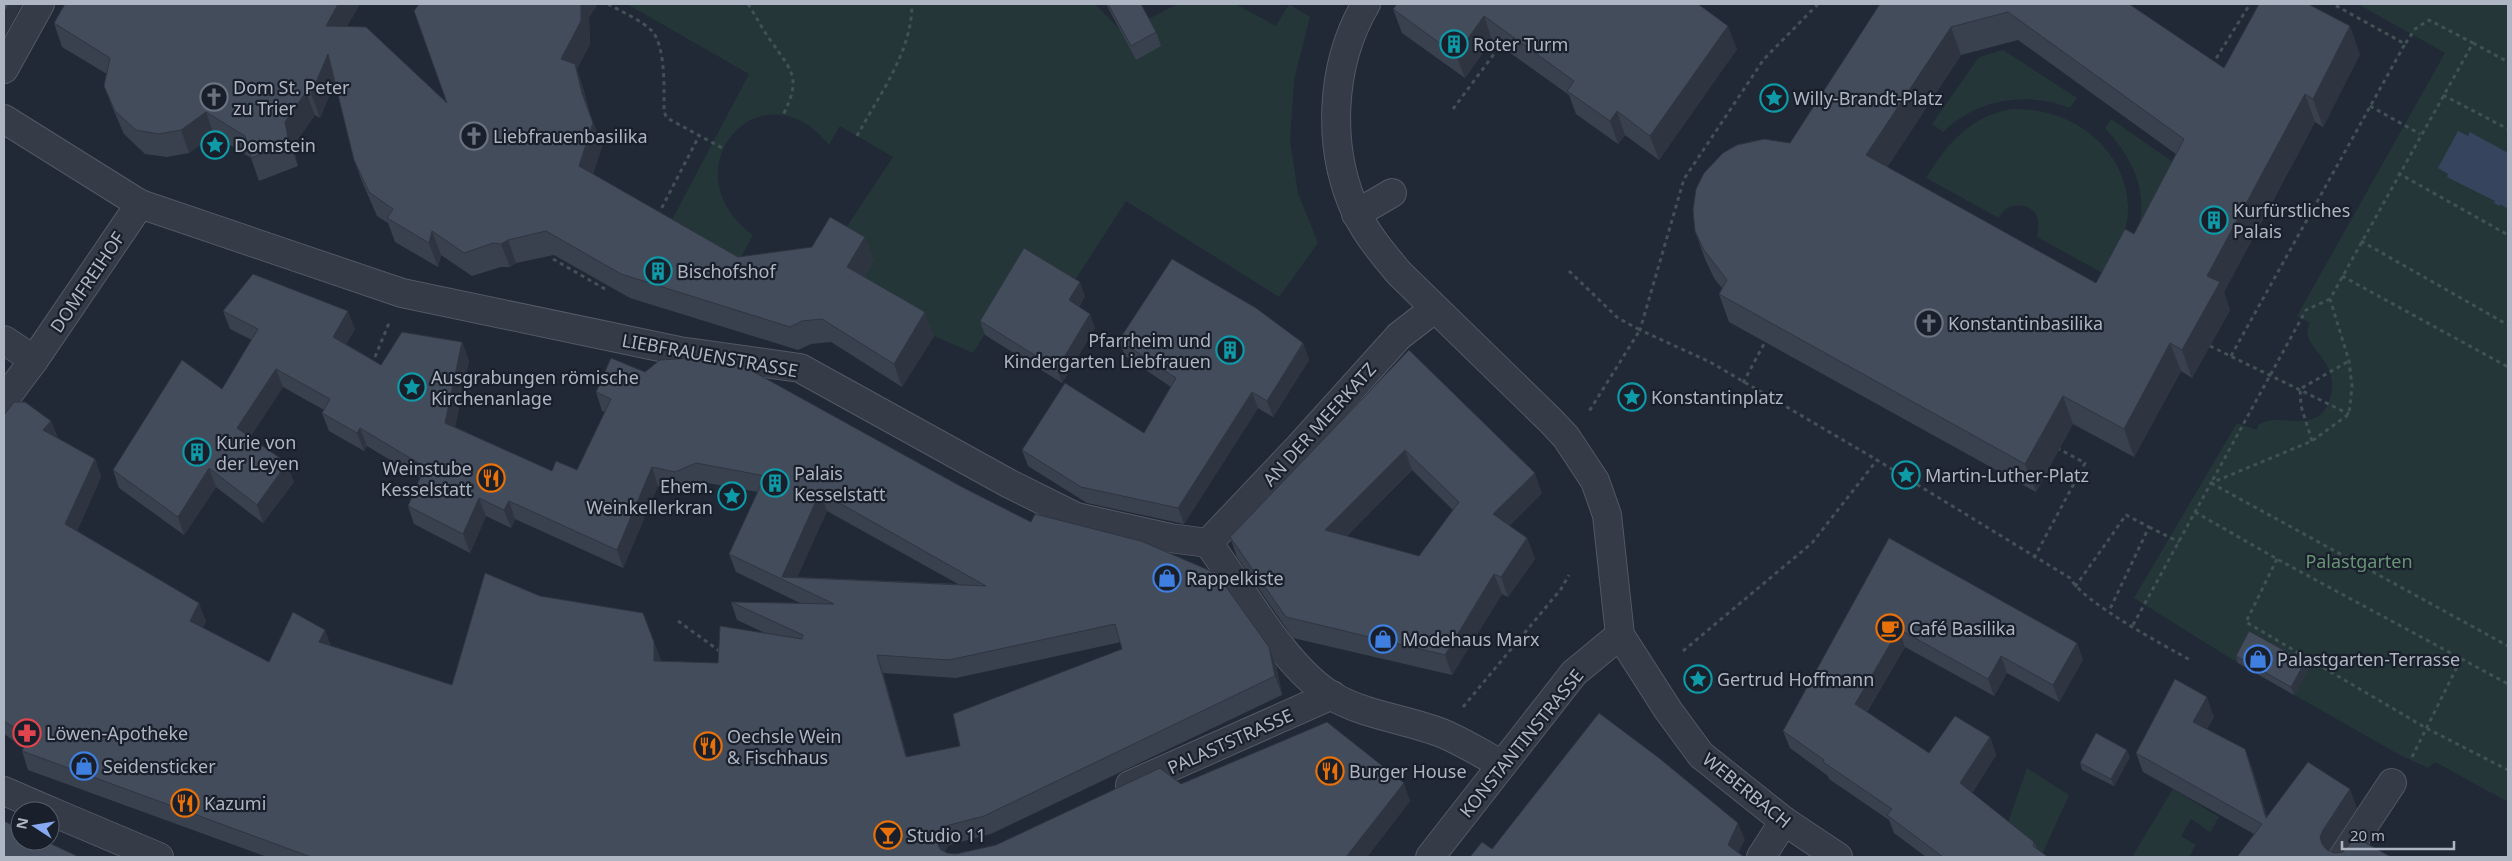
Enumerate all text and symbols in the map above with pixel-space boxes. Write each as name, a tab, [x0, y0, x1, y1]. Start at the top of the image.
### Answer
building icon: Roter Turm	[1439, 29, 1469, 59]
place label: Roter Turm	[1473, 32, 1568, 56]
place label: Dom St. Peter zu Trier	[233, 75, 350, 120]
church icon: Dom St. Peter zu Trier	[199, 82, 229, 112]
place icon: Willy-Brandt-Platz	[1759, 83, 1789, 113]
place label: Willy-Brandt-Platz	[1793, 86, 1943, 110]
church icon: Liebfrauenbasilika	[459, 121, 489, 151]
place label: Liebfrauenbasilika	[493, 124, 648, 148]
place icon: Domstein	[200, 130, 230, 160]
place label: Domstein	[234, 133, 316, 157]
place label: Kurfürstliches Palais	[2233, 198, 2350, 243]
building icon: Kurfürstliches Palais	[2199, 205, 2229, 235]
street label: DOMFREIHOF	[44, 227, 130, 337]
building icon: Bischofshof	[643, 256, 673, 286]
place label: Bischofshof	[677, 259, 776, 283]
church icon: Konstantinbasilika	[1914, 308, 1944, 338]
place label: Konstantinbasilika	[1948, 311, 2103, 335]
street label: LIEBFRAUENSTRASSE	[620, 328, 800, 382]
place label: Pfarrheim und Kindergarten Liebfrauen	[1003, 328, 1211, 373]
building icon: Pfarrheim und Kindergarten Liebfrauen	[1215, 335, 1245, 365]
street label: AN DER MEERKATZ	[1257, 357, 1381, 491]
place label: Ausgrabungen römische Kirchenanlage	[431, 365, 639, 410]
place icon: Ausgrabungen römische Kirchenanlage	[397, 372, 427, 402]
place icon: Konstantinplatz	[1617, 382, 1647, 412]
place label: Konstantinplatz	[1651, 385, 1784, 409]
place label: Kurie von der Leyen	[216, 430, 299, 475]
building icon: Kurie von der Leyen	[182, 437, 212, 467]
place label: Weinstube Kesselstatt	[380, 456, 472, 501]
place icon: Martin-Luther-Platz	[1891, 460, 1921, 490]
place label: Palais Kesselstatt	[794, 461, 886, 506]
restaurant icon: Weinstube Kesselstatt	[476, 463, 506, 493]
place label: Martin-Luther-Platz	[1925, 463, 2089, 487]
building icon: Palais Kesselstatt	[760, 468, 790, 498]
place label: Ehem. Weinkellerkran	[586, 474, 713, 519]
place icon: Ehem. Weinkellerkran	[717, 481, 747, 511]
park label: Palastgarten	[2305, 549, 2413, 573]
shop icon: Rappelkiste	[1152, 563, 1182, 593]
place label: Rappelkiste	[1186, 566, 1284, 590]
cafe icon: Café Basilika	[1875, 613, 1905, 643]
place label: Café Basilika	[1909, 616, 2016, 640]
shop icon: Modehaus Marx	[1368, 624, 1398, 654]
place label: Modehaus Marx	[1402, 627, 1540, 651]
shop icon: Palastgarten-Terrasse	[2243, 644, 2273, 674]
place label: Palastgarten-Terrasse	[2277, 647, 2460, 671]
street label: KONSTANTINSTRASSE	[1454, 664, 1588, 822]
place icon: Gertrud Hoffmann	[1683, 664, 1713, 694]
place label: Gertrud Hoffmann	[1717, 667, 1874, 691]
street label: PALASTSTRASSE	[1164, 703, 1296, 779]
pharmacy icon: Löwen-Apotheke	[12, 718, 42, 748]
place label: Löwen-Apotheke	[46, 721, 188, 745]
place label: Oechsle Wein & Fischhaus	[727, 724, 841, 769]
restaurant icon: Oechsle Wein & Fischhaus	[693, 731, 723, 761]
street label: WEBERBACH	[1698, 747, 1796, 833]
shop icon: Seidensticker	[69, 751, 99, 781]
place label: Seidensticker	[103, 754, 216, 778]
restaurant icon: Burger House	[1315, 756, 1345, 786]
place label: Burger House	[1349, 759, 1467, 783]
restaurant icon: Kazumi	[170, 788, 200, 818]
place label: Kazumi	[204, 791, 266, 815]
north arrow	[10, 801, 60, 851]
text: N	[11, 816, 32, 831]
scale bar	[2342, 818, 2454, 850]
bar icon: Studio 11	[873, 820, 903, 850]
place label: Studio 11	[907, 823, 986, 847]
text: 20 m	[2350, 825, 2385, 845]

